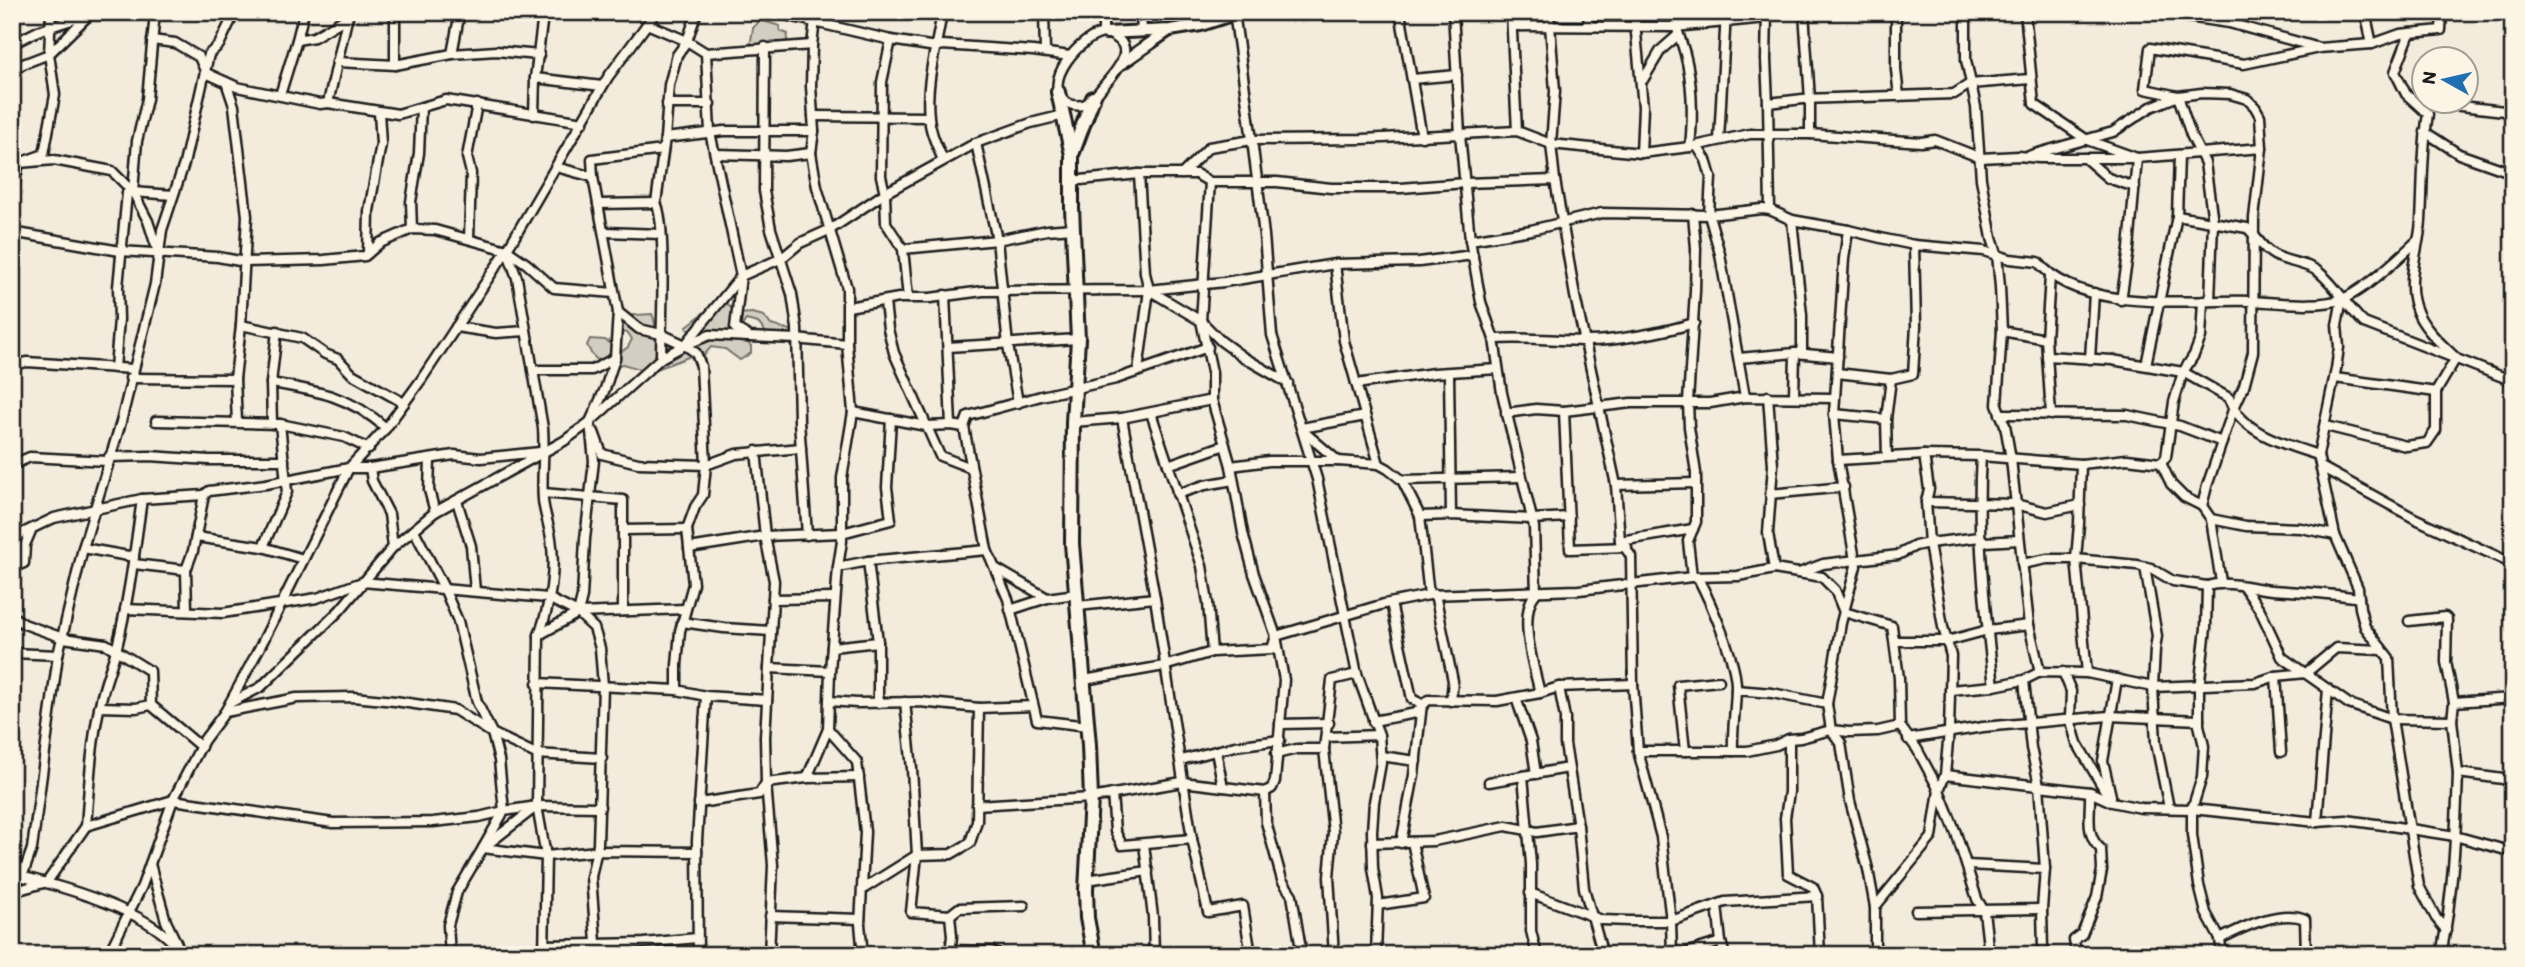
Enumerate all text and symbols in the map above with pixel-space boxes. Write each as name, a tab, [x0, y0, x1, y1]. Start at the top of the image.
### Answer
north arrow	[2410, 46, 2480, 116]
text: N	[2416, 70, 2441, 86]

